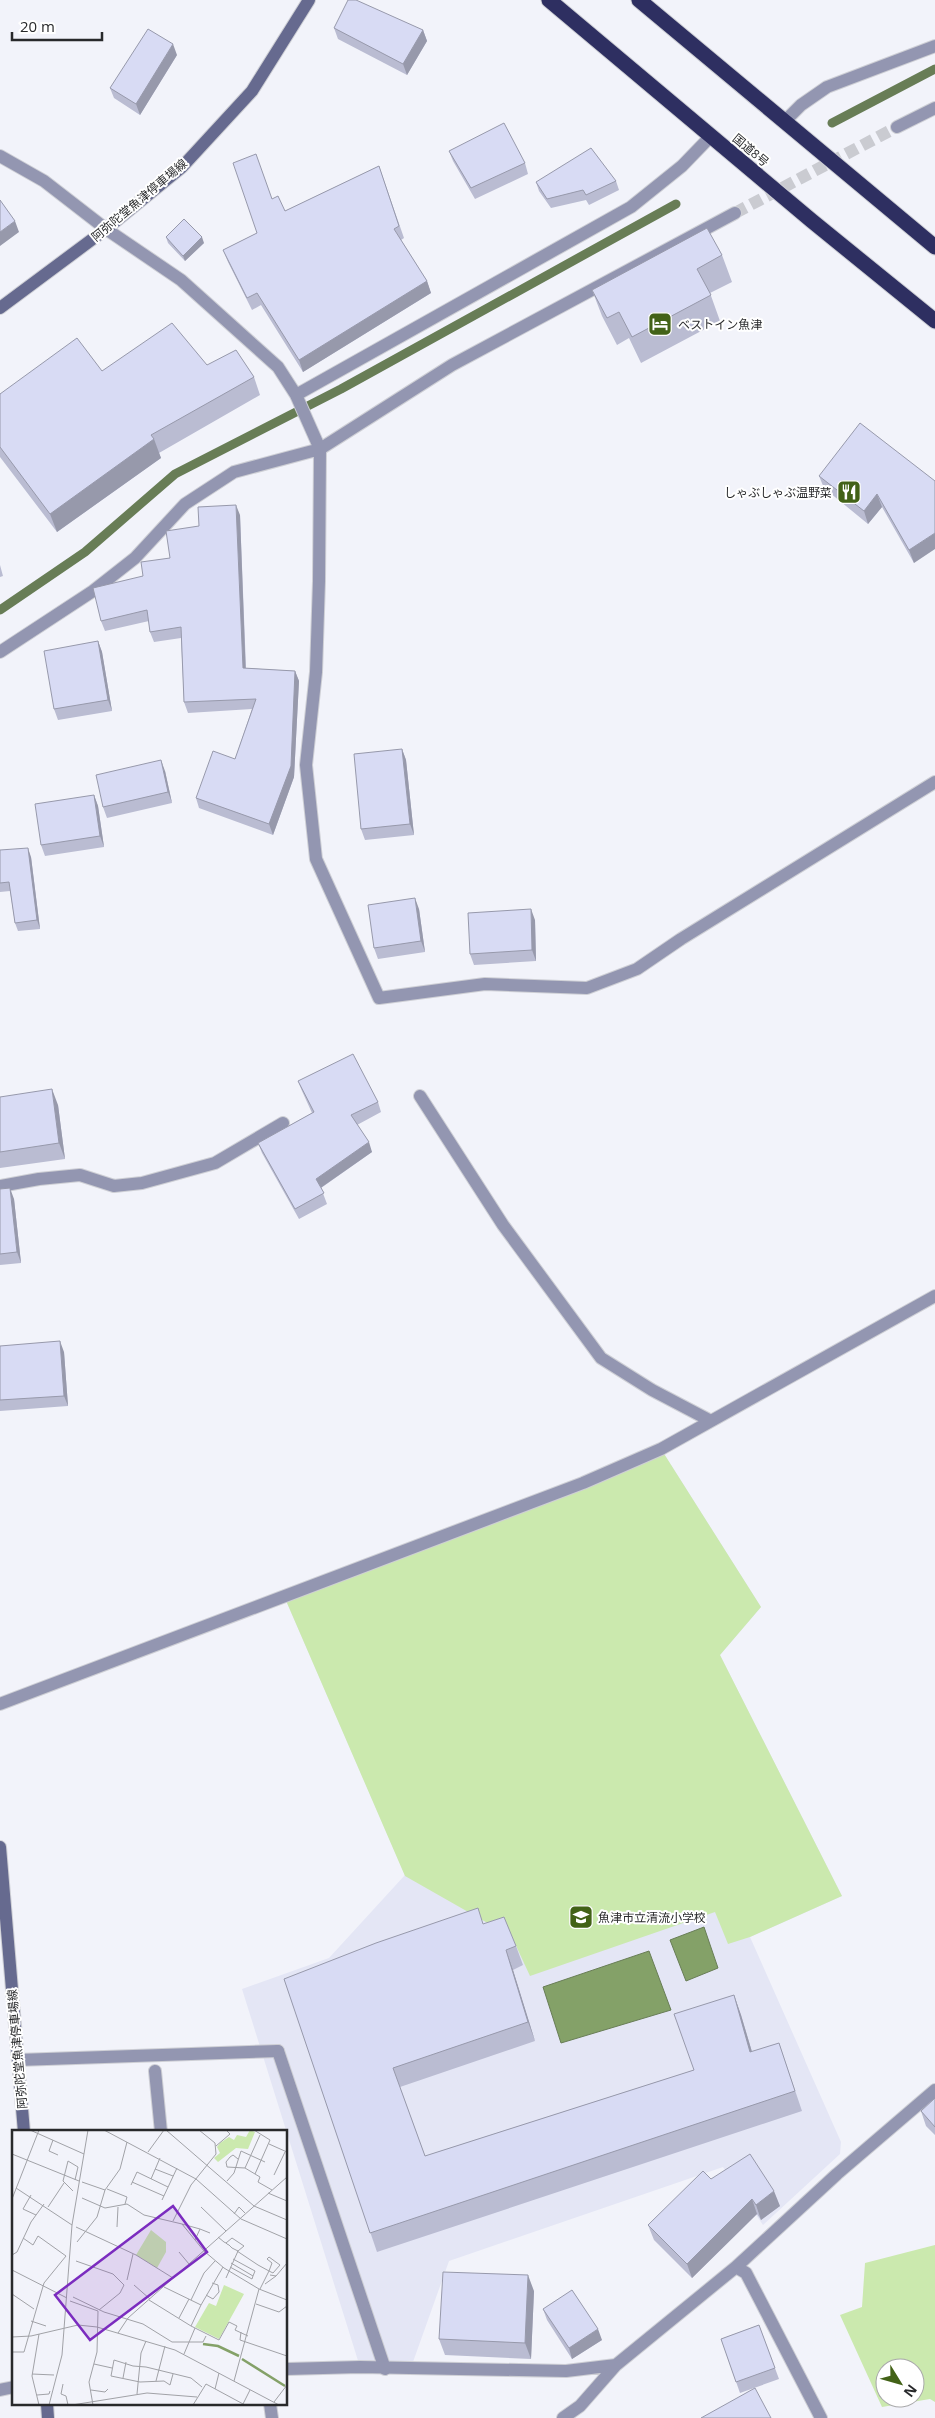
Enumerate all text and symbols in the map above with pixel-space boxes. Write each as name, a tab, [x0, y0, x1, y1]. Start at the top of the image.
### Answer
scale bar	[12, 10, 102, 42]
text: 20 m	[20, 16, 55, 36]
street label: 国道8号	[729, 130, 773, 170]
street label: 阿弥陀堂魚津停車場線	[88, 155, 190, 245]
hotel icon: ベストイン魚津	[647, 311, 673, 337]
place label: ベストイン魚津	[678, 316, 762, 333]
restaurant icon: しゃぶしゃぶ温野菜	[836, 479, 862, 505]
place label: しゃぶしゃぶ温野菜	[724, 484, 832, 501]
school or university icon: 魚津市立清流小学校	[568, 1904, 594, 1930]
place label: 魚津市立清流小学校	[598, 1909, 706, 1926]
street label: 阿弥陀堂魚津停車場線	[3, 1988, 31, 2110]
inset map	[12, 2130, 288, 2406]
north arrow	[875, 2358, 925, 2408]
text: N	[900, 2381, 922, 2401]

